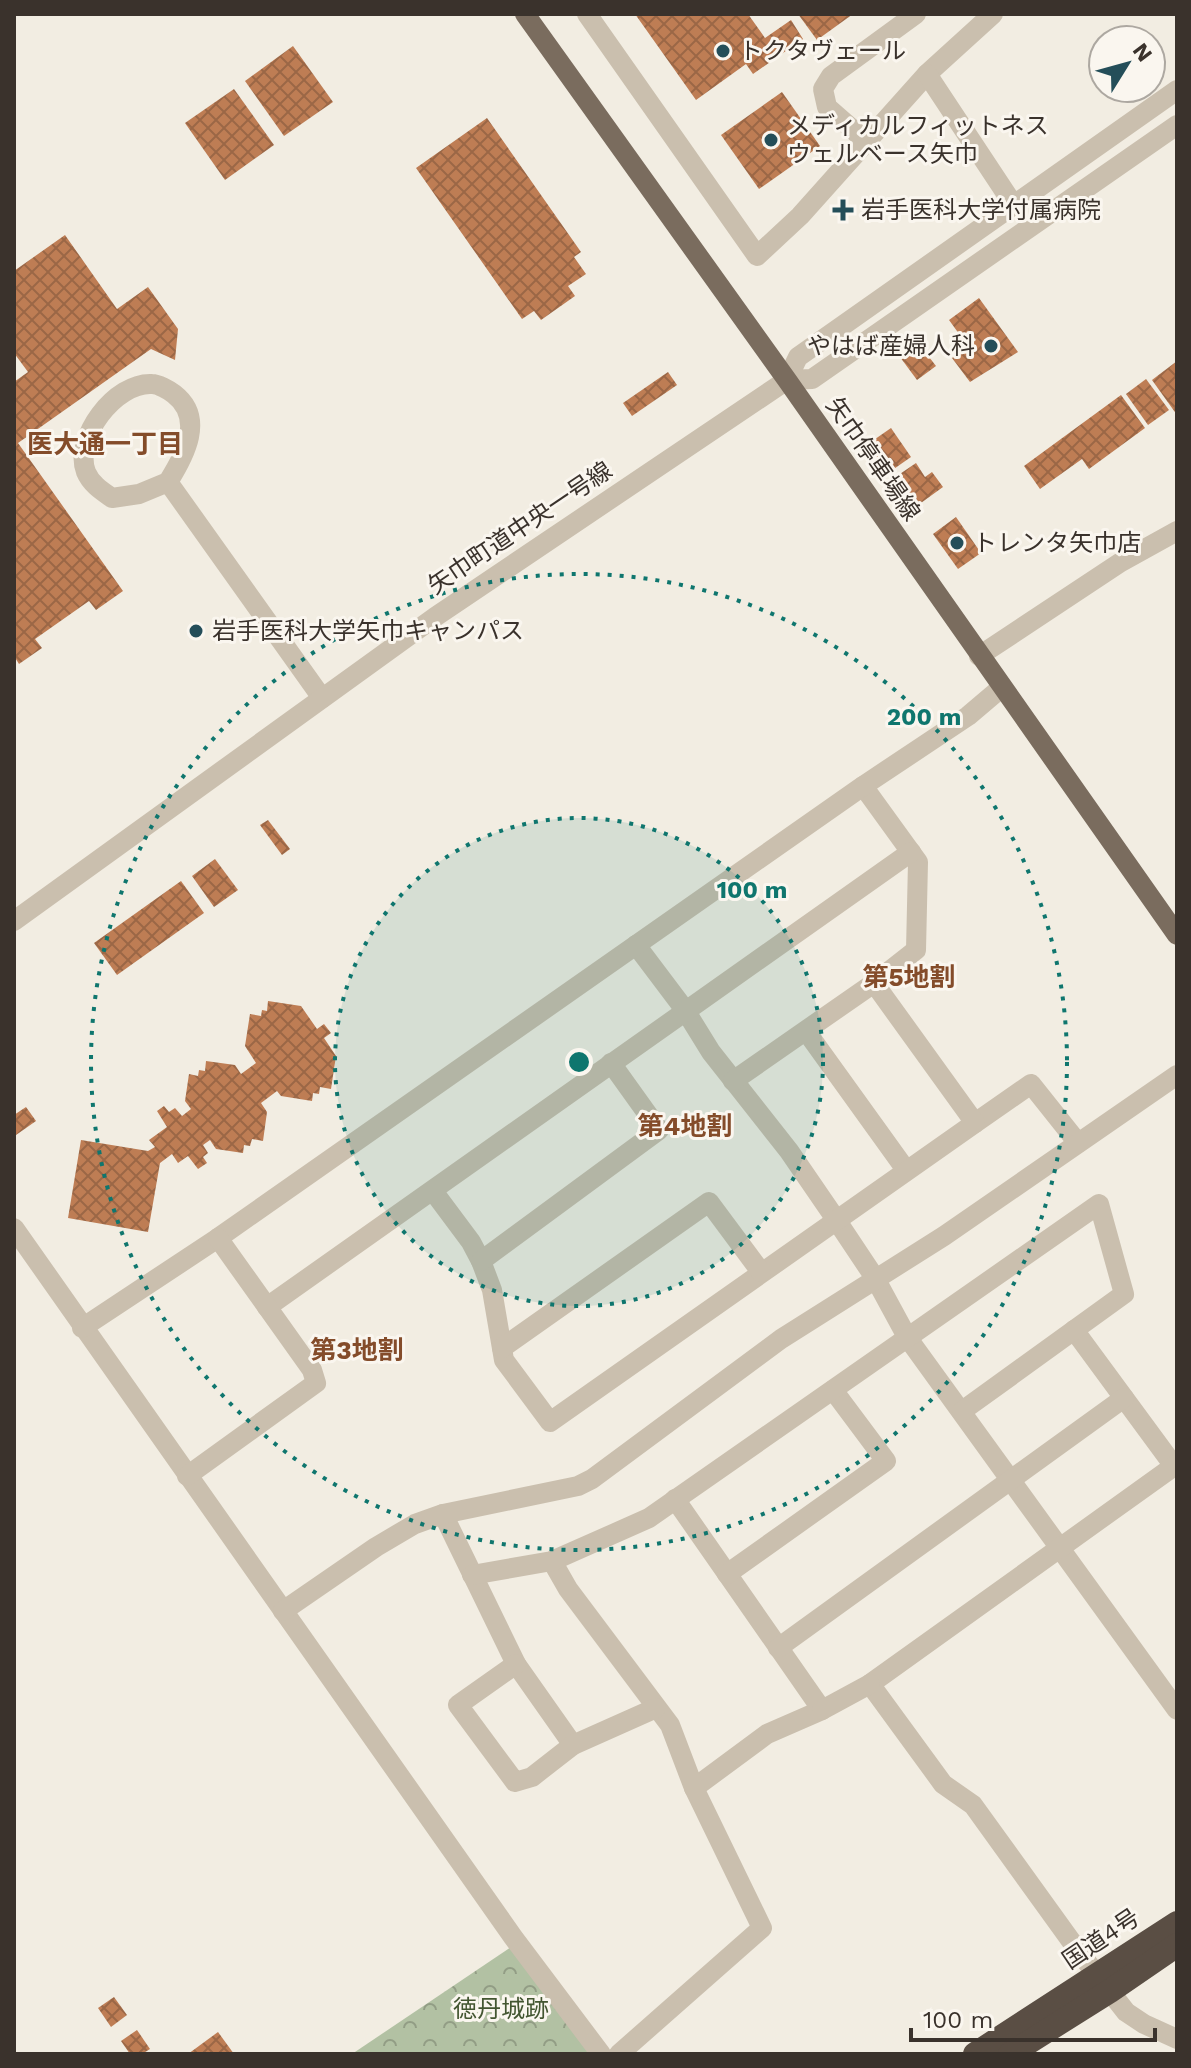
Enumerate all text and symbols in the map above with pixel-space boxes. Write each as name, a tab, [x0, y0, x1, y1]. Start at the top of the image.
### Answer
north arrow	[1087, 24, 1167, 104]
place label: トクタヴェール	[739, 37, 906, 65]
text: N	[1128, 38, 1157, 66]
marker: トクタヴェール	[714, 42, 732, 60]
place label: メディカルフィットネス ウェルベース矢巾	[787, 112, 1049, 168]
marker: メディカルフィットネス ウェルベース矢巾	[762, 131, 780, 149]
place label: 岩手医科大学付属病院	[861, 196, 1101, 224]
marker: 岩手医科大学付属病院	[832, 199, 854, 221]
place label: やはば産婦人科	[807, 332, 975, 360]
marker: やはば産婦人科	[982, 337, 1000, 355]
street label: 矢巾停車場線	[820, 392, 926, 526]
district label: 医大通一丁目	[27, 429, 183, 459]
street label: 矢巾町道中央一号線	[423, 456, 617, 600]
place label: トレンタ矢巾店	[973, 529, 1141, 557]
marker: トレンタ矢巾店	[948, 534, 966, 552]
place label: 岩手医科大学矢巾キャンパス	[212, 617, 524, 645]
marker: 岩手医科大学矢巾キャンパス	[187, 622, 205, 640]
text: 200 m	[887, 703, 961, 731]
text: 100 m	[717, 876, 787, 904]
district label: 第5地割	[862, 962, 956, 992]
centre of rings	[565, 1048, 593, 1076]
district label: 第4地割	[638, 1111, 732, 1141]
district label: 第3地割	[310, 1335, 404, 1365]
street label: 国道4号	[1057, 1903, 1145, 1975]
scale bar	[911, 1992, 1155, 2042]
park label: 徳丹城跡	[453, 1995, 549, 2023]
text: 100 m	[923, 2006, 993, 2034]

